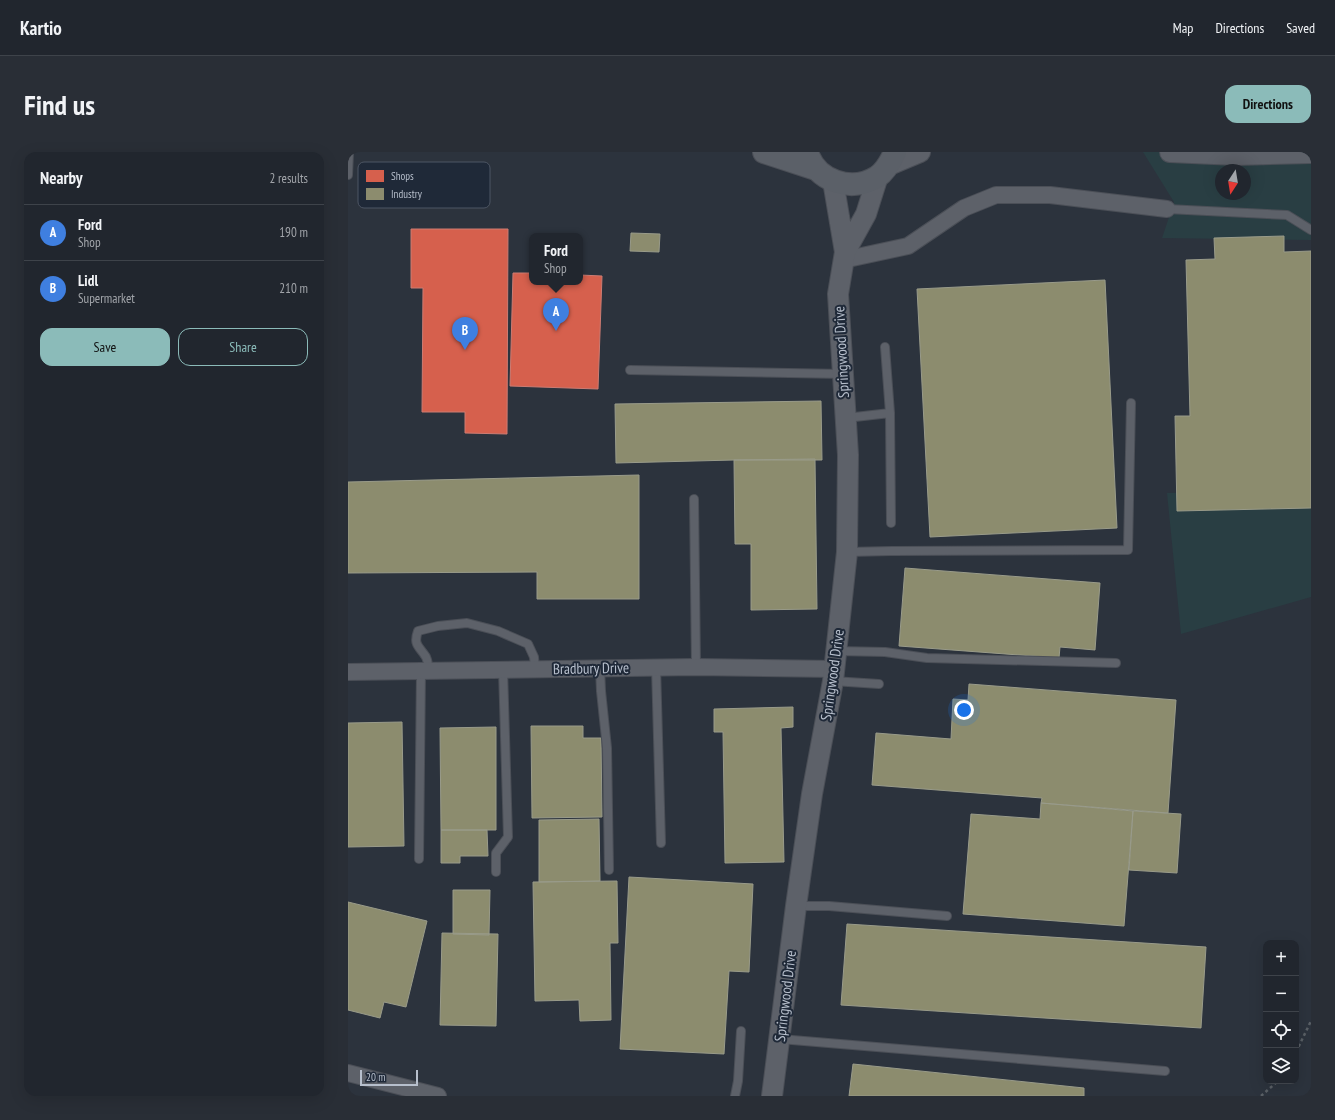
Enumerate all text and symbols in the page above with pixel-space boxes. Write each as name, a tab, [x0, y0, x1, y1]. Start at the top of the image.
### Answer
text: Kartio	[20, 16, 62, 40]
text: Map	[1173, 19, 1193, 37]
text: Directions	[1215, 19, 1264, 37]
text: Saved	[1286, 19, 1315, 37]
button: Directions	[1225, 85, 1311, 123]
text: Find us	[24, 86, 95, 123]
legend	[358, 162, 490, 208]
north arrow	[1215, 164, 1251, 200]
text: Nearby	[40, 167, 83, 189]
text: Shops	[391, 169, 414, 183]
text: 2 results	[269, 170, 308, 187]
text: Industry	[391, 187, 423, 201]
text: Ford	[78, 215, 102, 234]
text: A	[50, 224, 56, 241]
text: 190 m	[279, 224, 308, 241]
popup	[529, 233, 583, 285]
text: Shop	[78, 234, 101, 251]
text: Ford	[544, 241, 568, 260]
text: Shop	[544, 260, 567, 277]
text: Lidl	[78, 271, 98, 290]
text: B	[50, 280, 56, 297]
text: 210 m	[279, 280, 308, 297]
text: Supermarket	[78, 290, 135, 307]
pin: A	[543, 298, 569, 331]
street label: Springwood Drive	[829, 306, 853, 398]
pin: B	[452, 317, 478, 350]
button: Save	[40, 328, 170, 366]
button: Share	[178, 328, 308, 366]
street label: Springwood Drive	[816, 628, 848, 722]
street label: Bradbury Drive	[553, 658, 629, 678]
your location	[954, 700, 974, 720]
map controls	[1263, 940, 1299, 1084]
button: +	[1263, 940, 1299, 976]
street label: Springwood Drive	[770, 949, 800, 1043]
button: −	[1263, 976, 1299, 1012]
button: locate	[1263, 1012, 1299, 1048]
button: layers	[1263, 1048, 1299, 1084]
scale bar	[360, 1068, 418, 1087]
text: 20 m	[366, 1070, 385, 1084]

